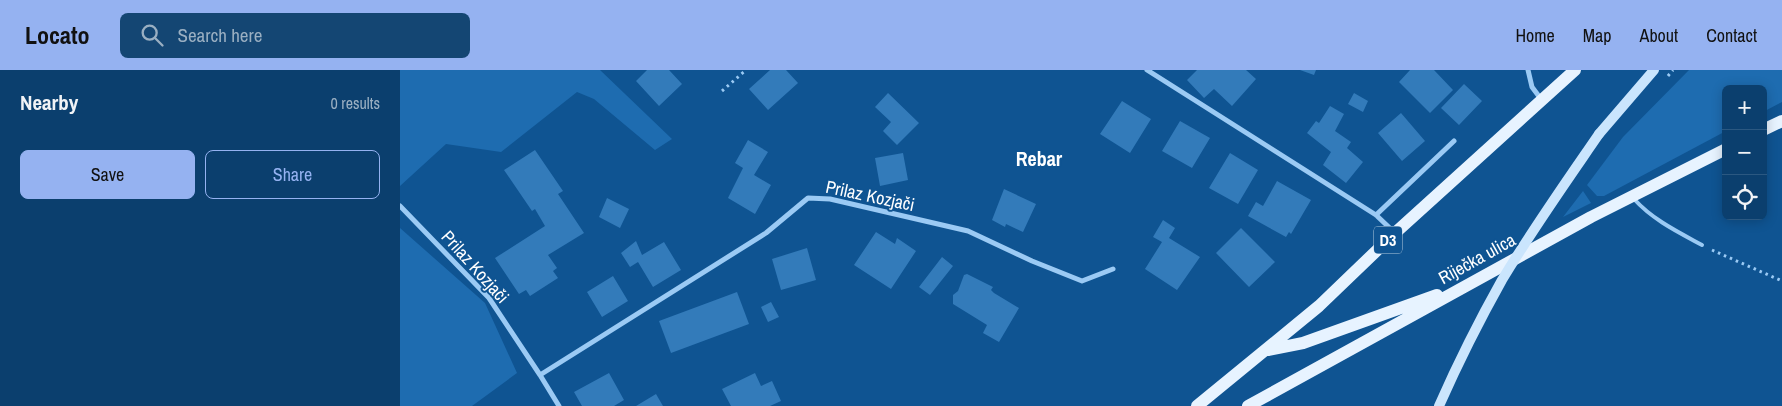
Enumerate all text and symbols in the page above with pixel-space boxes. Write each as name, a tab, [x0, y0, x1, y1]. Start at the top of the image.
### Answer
search box	[120, 13, 470, 58]
text: Locato	[25, 19, 90, 51]
icon: search	[138, 21, 166, 49]
text: Search here	[178, 22, 262, 48]
text: Home	[1515, 23, 1555, 48]
text: Map	[1583, 23, 1612, 48]
text: About	[1640, 23, 1678, 48]
text: Contact	[1706, 23, 1757, 48]
map controls	[1722, 85, 1767, 220]
button: +	[1722, 85, 1767, 130]
text: Nearby	[20, 88, 78, 117]
text: 0 results	[330, 92, 380, 114]
button: −	[1722, 130, 1767, 175]
district label: Rebar	[1016, 145, 1063, 172]
button: Save	[20, 150, 195, 199]
button: Share	[205, 150, 380, 199]
street label: Prilaz Kozjači	[823, 174, 917, 217]
button: locate	[1722, 175, 1767, 220]
street label: Prilaz Kozjači	[436, 225, 515, 309]
road number: D3	[1374, 226, 1402, 254]
street label: Riječka ulica	[1434, 227, 1520, 290]

